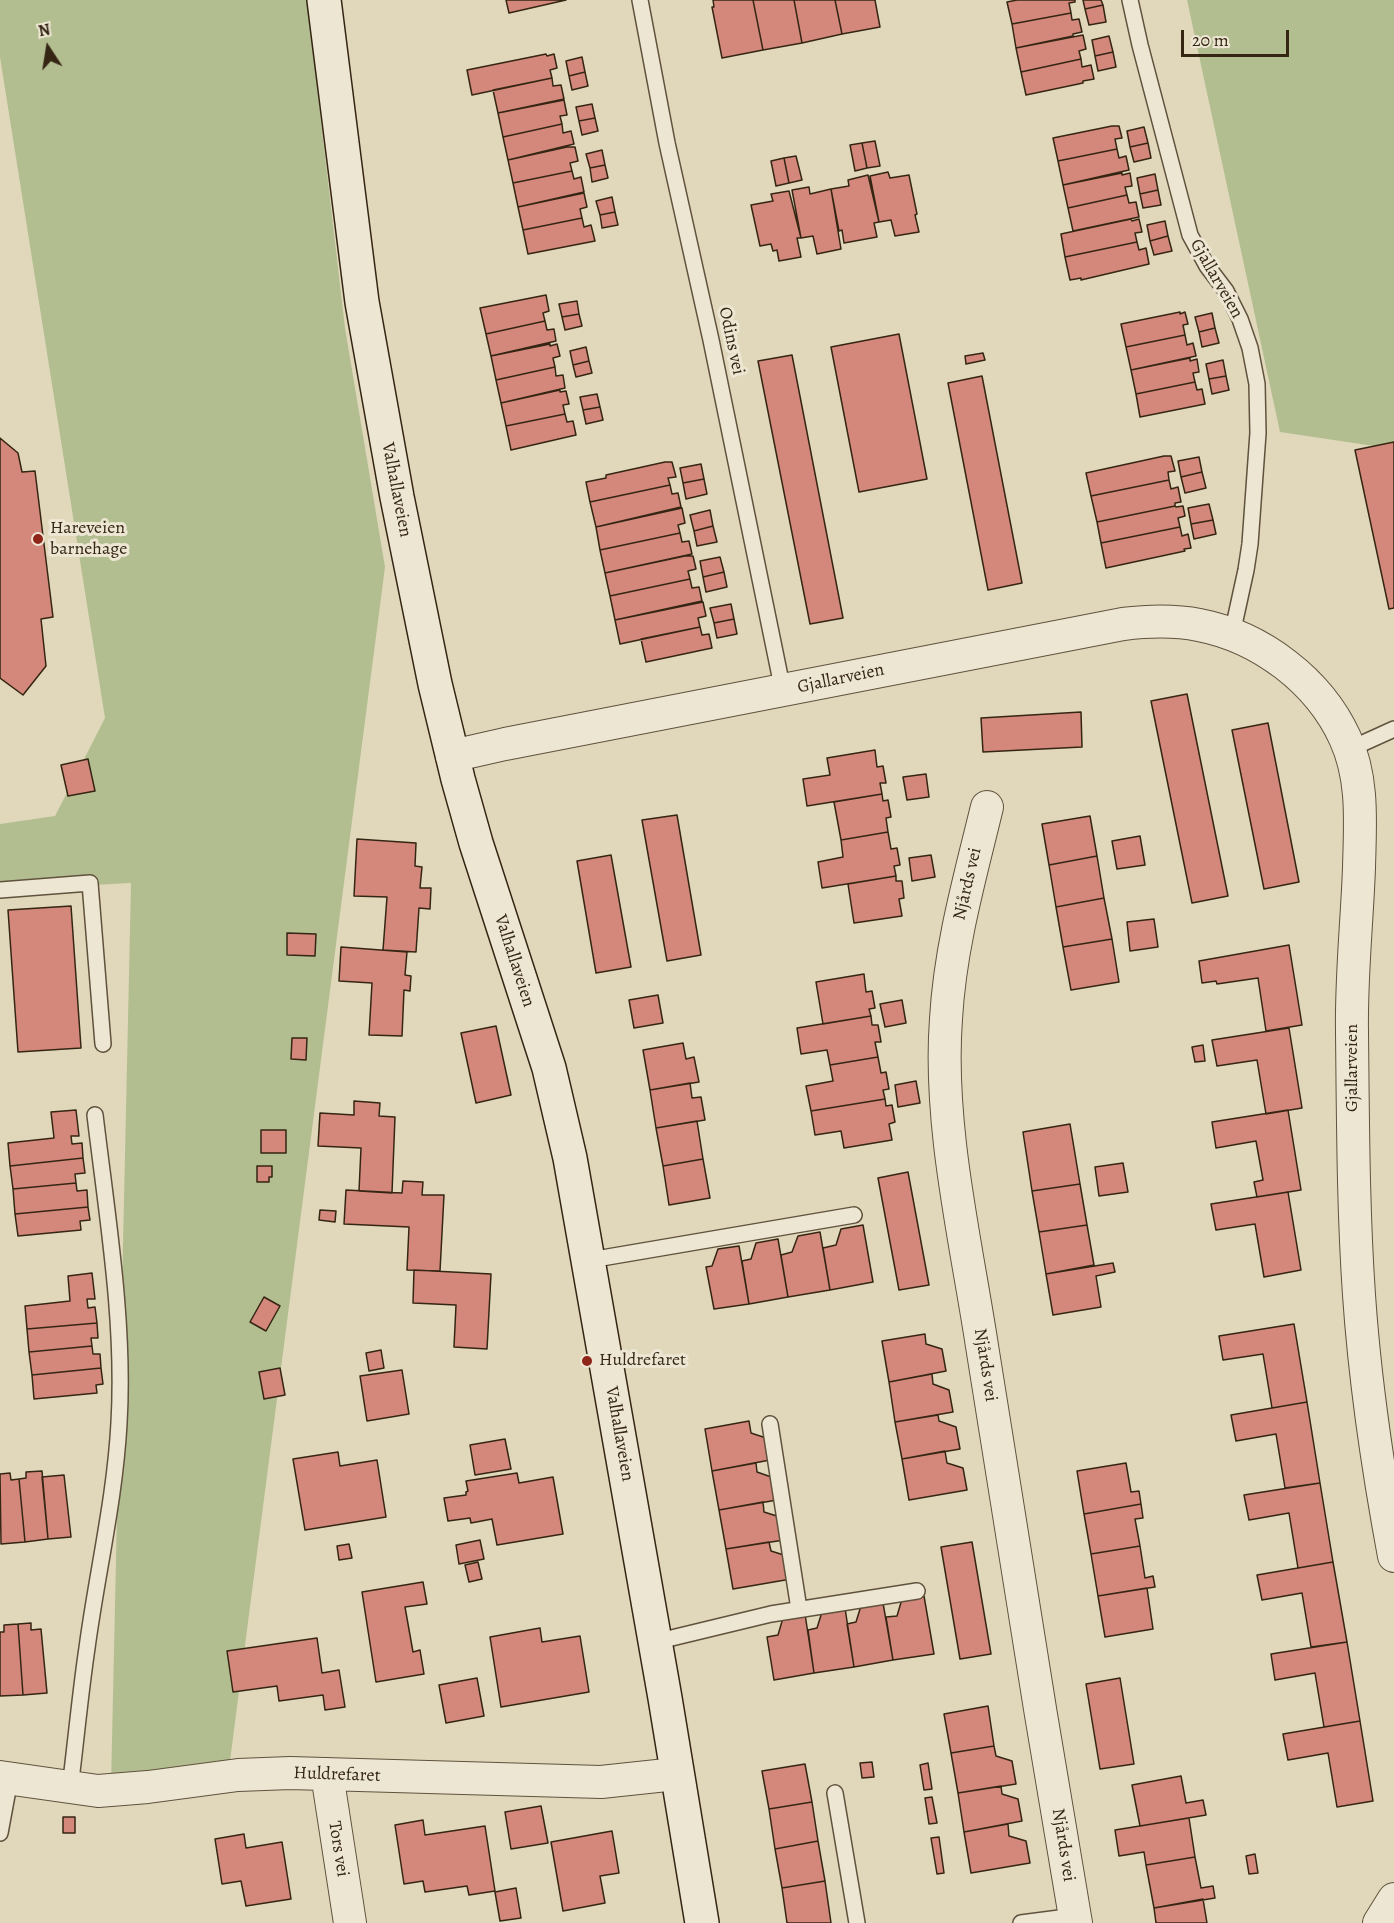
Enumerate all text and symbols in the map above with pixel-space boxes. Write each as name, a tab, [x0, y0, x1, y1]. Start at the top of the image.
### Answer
north arrow	[18, 18, 78, 78]
text: N	[36, 18, 52, 42]
scale bar	[1184, 18, 1292, 56]
text: 20 m	[1192, 28, 1229, 52]
street label: Gjallarveien	[1185, 235, 1247, 323]
street label: Odins vei	[713, 305, 749, 377]
street label: Valhallaveien	[376, 441, 416, 539]
place label: Hareveien barnehage	[50, 518, 127, 560]
marker: Hareveien barnehage	[31, 532, 45, 546]
street label: Gjallarveien	[796, 659, 886, 699]
street label: Njårds vei	[949, 846, 987, 922]
street label: Valhallaveien	[489, 912, 539, 1010]
street label: Gjallarveien	[1342, 1024, 1364, 1112]
street label: Njårds vei	[969, 1327, 1001, 1403]
place label: Huldrefaret	[599, 1350, 686, 1372]
marker: Huldrefaret	[580, 1354, 594, 1368]
street label: Valhallaveien	[600, 1385, 638, 1483]
street label: Huldrefaret	[293, 1763, 381, 1787]
street label: Njårds vei	[1047, 1807, 1079, 1883]
street label: Tors vei	[323, 1820, 353, 1878]

